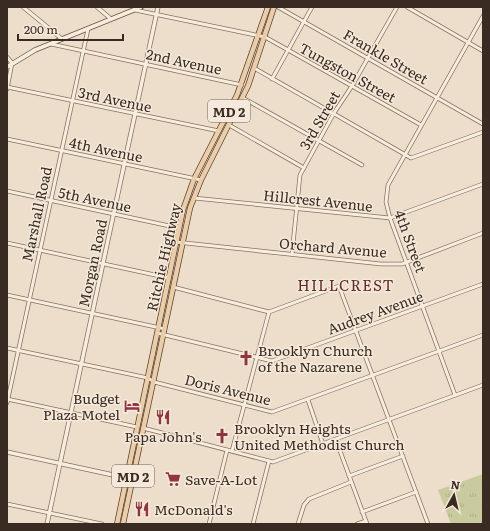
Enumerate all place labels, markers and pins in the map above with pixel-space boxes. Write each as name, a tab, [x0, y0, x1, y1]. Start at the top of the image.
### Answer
place label: Brooklyn Church of the Nazarene	[258, 340, 373, 376]
church icon: Brooklyn Church of the Nazarene	[237, 349, 255, 367]
place label: Budget Plaza Motel	[43, 388, 120, 424]
hotel icon: Budget Plaza Motel	[123, 397, 141, 415]
restaurant icon: Papa John's	[154, 408, 172, 426]
place label: Brooklyn Heights United Methodist Church	[234, 418, 405, 454]
place label: Papa John's	[124, 426, 202, 446]
church icon: Brooklyn Heights United Methodist Church	[213, 427, 231, 445]
place label: Save-A-Lot	[185, 469, 258, 489]
supermarket icon: Save-A-Lot	[164, 470, 182, 488]
place label: McDonald's	[154, 499, 233, 519]
restaurant icon: McDonald's	[133, 500, 151, 518]

